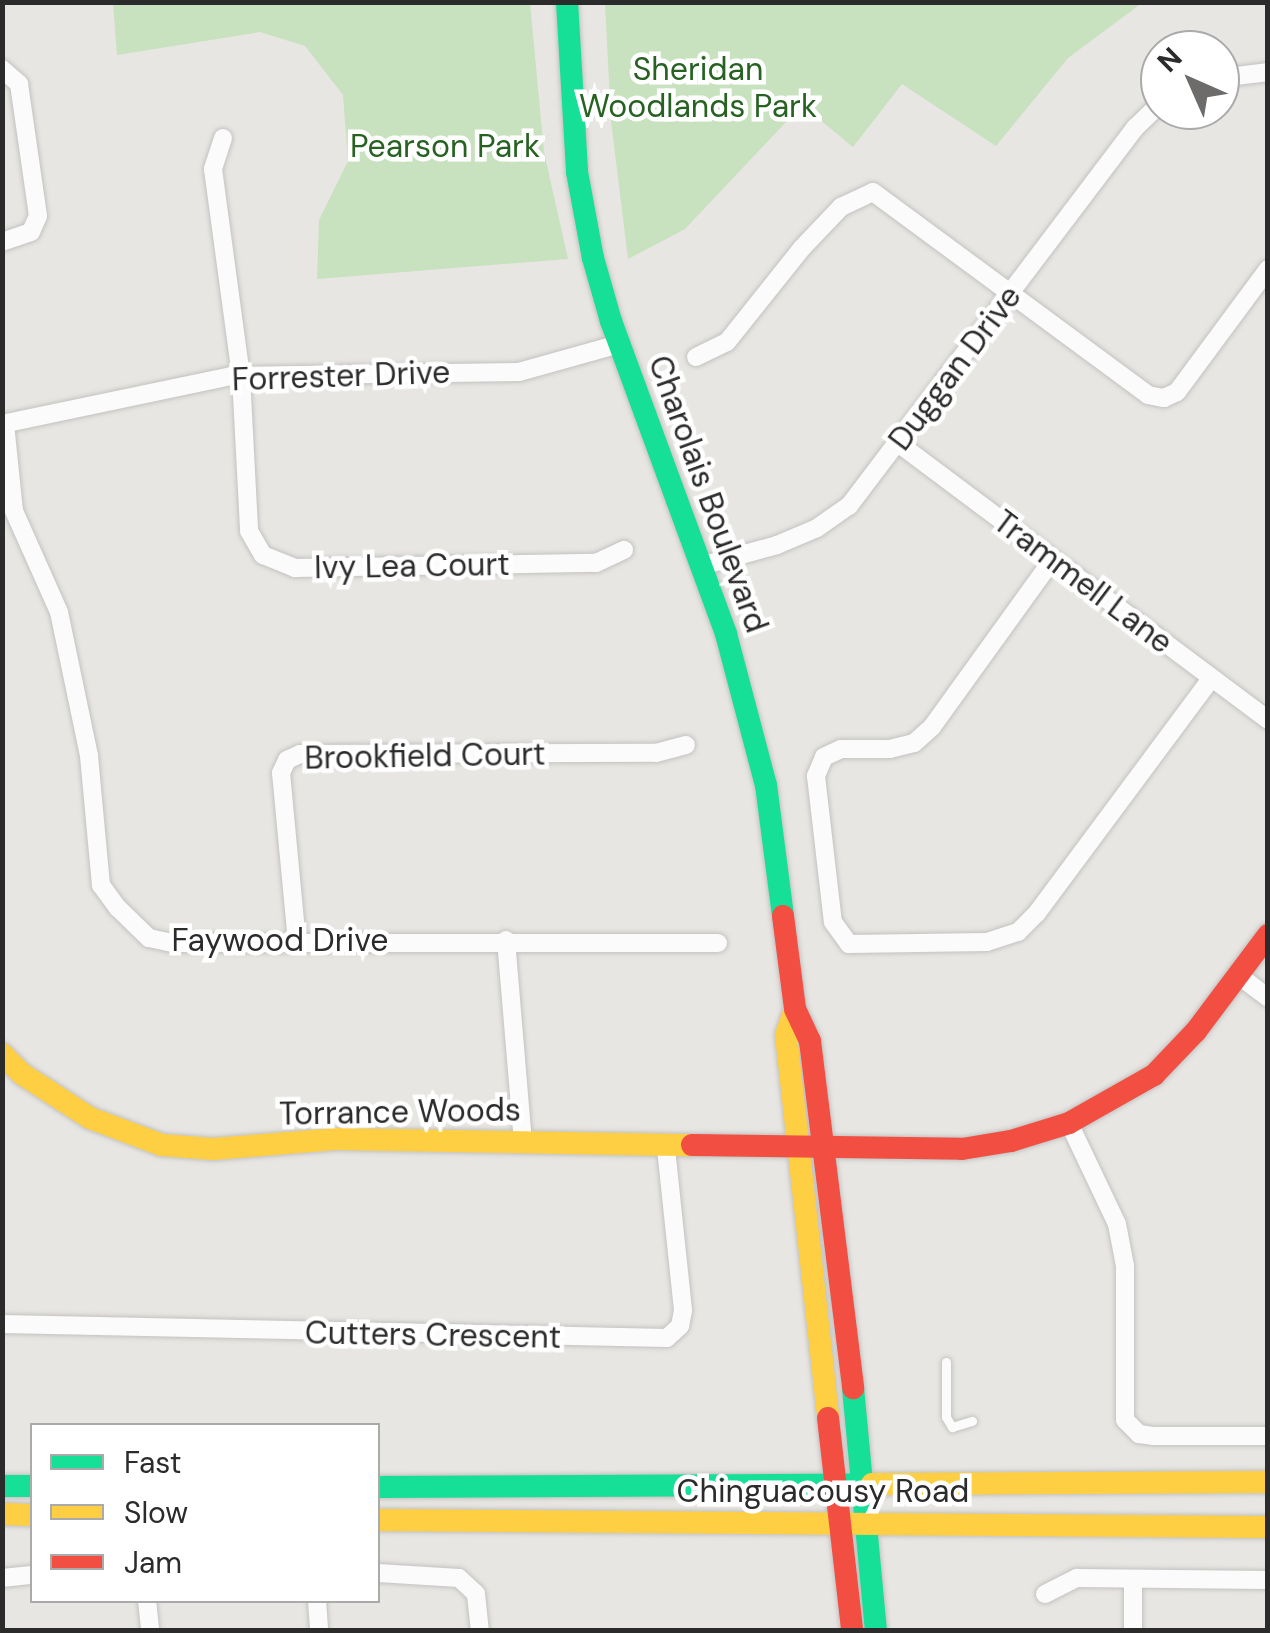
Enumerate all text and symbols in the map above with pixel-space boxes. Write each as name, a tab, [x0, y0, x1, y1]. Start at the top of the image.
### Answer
north arrow	[1140, 30, 1240, 130]
text: N	[1150, 40, 1190, 80]
park label: Sheridan Woodlands Park	[579, 51, 817, 126]
park label: Pearson Park	[350, 127, 540, 165]
street label: Duggan Drive	[881, 278, 1029, 458]
street label: Charolais Boulevard	[640, 350, 776, 638]
street label: Forrester Drive	[231, 353, 451, 399]
street label: Trammell Lane	[986, 502, 1180, 662]
street label: Ivy Lea Court	[314, 545, 510, 587]
street label: Brookfield Court	[304, 735, 546, 777]
street label: Faywood Drive	[172, 921, 388, 959]
street label: Torrance Woods	[279, 1091, 521, 1133]
street label: Cutters Crescent	[305, 1314, 561, 1356]
legend	[30, 1423, 380, 1603]
text: Fast	[124, 1443, 182, 1482]
street label: Chinguacousy Road	[677, 1472, 969, 1510]
text: Slow	[124, 1493, 188, 1532]
text: Jam	[124, 1543, 182, 1582]

